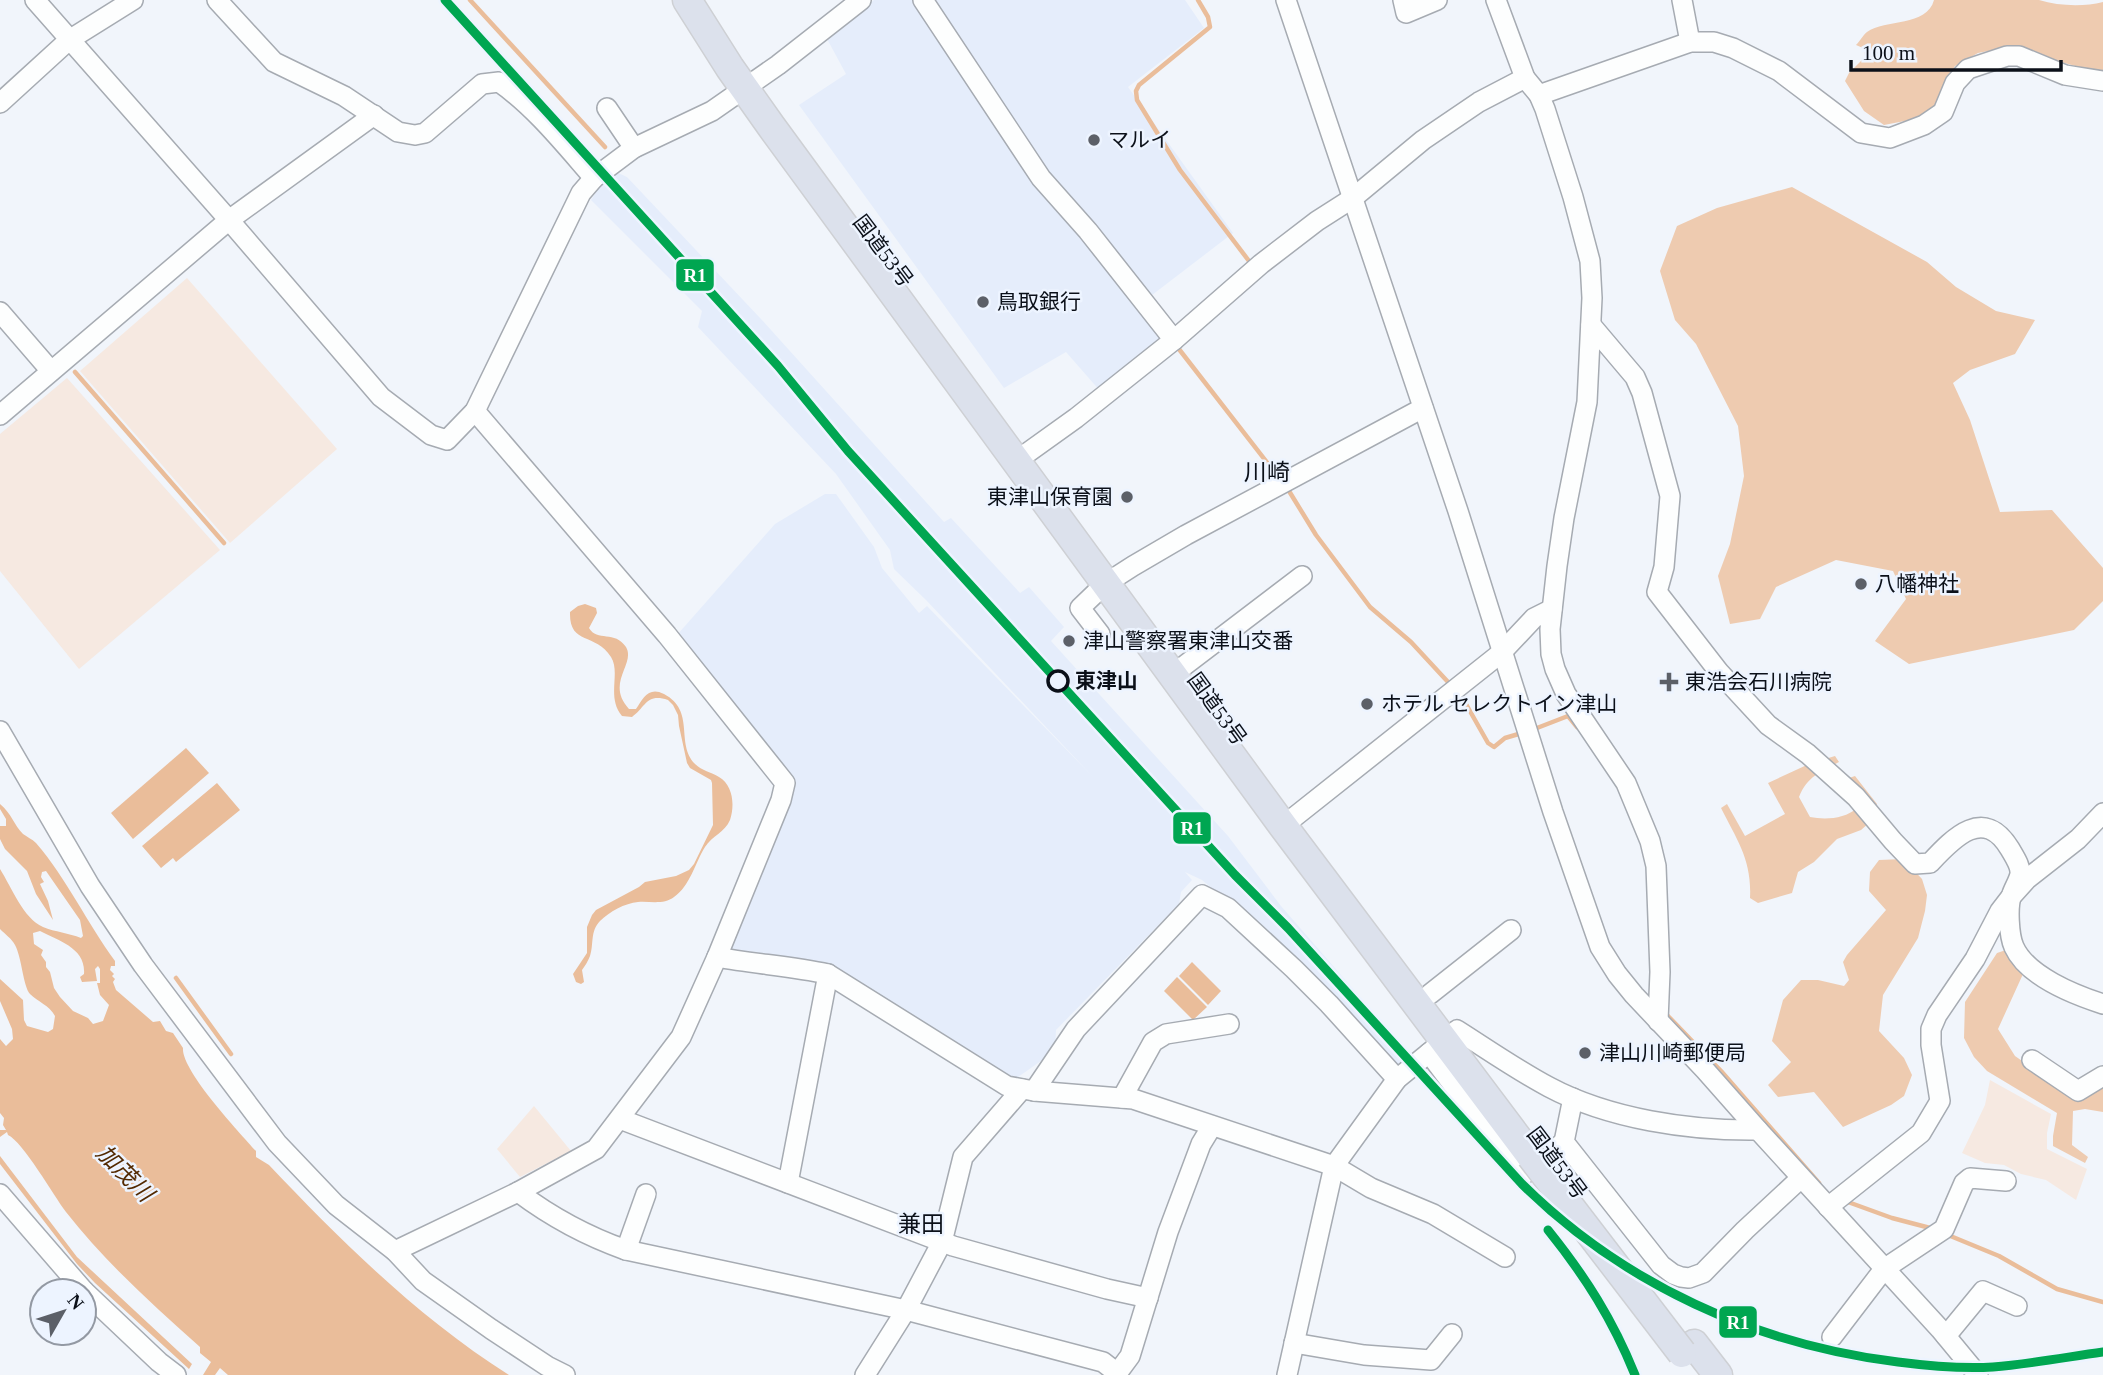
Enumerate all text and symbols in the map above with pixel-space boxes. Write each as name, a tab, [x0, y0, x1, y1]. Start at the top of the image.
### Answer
scale bar	[1851, 28, 2061, 72]
text: 100 m	[1862, 41, 1915, 65]
place label: マルイ	[1108, 128, 1171, 152]
marker: マルイ	[1086, 132, 1102, 148]
street label: 国道53号	[848, 210, 918, 292]
line badge: R1	[675, 258, 715, 292]
text: R1	[683, 265, 707, 286]
place label: 鳥取銀行	[997, 290, 1081, 314]
marker: 鳥取銀行	[975, 294, 991, 310]
district label: 川崎	[1244, 460, 1290, 485]
place label: 東津山保育園	[987, 485, 1113, 509]
marker: 東津山保育園	[1119, 489, 1135, 505]
place label: 八幡神社	[1875, 572, 1959, 596]
marker: 八幡神社	[1853, 576, 1869, 592]
place label: 津山警察署東津山交番	[1083, 629, 1293, 653]
marker: 津山警察署東津山交番	[1061, 633, 1077, 649]
street label: 国道53号	[1183, 668, 1251, 750]
place label: 東津山	[1075, 669, 1138, 693]
marker: 東津山	[1047, 670, 1069, 692]
place label: 東浩会石川病院	[1685, 670, 1832, 694]
marker: 東浩会石川病院	[1659, 672, 1679, 692]
place label: ホテル セレクトイン津山	[1381, 692, 1617, 716]
marker: ホテル セレクトイン津山	[1359, 696, 1375, 712]
line badge: R1	[1172, 811, 1212, 845]
text: R1	[1180, 818, 1204, 839]
place label: 津山川崎郵便局	[1599, 1041, 1746, 1065]
marker: 津山川崎郵便局	[1577, 1045, 1593, 1061]
street label: 国道53号	[1522, 1122, 1592, 1204]
water label: 加茂川	[91, 1140, 160, 1209]
district label: 兼田	[898, 1212, 944, 1237]
north arrow	[28, 1277, 98, 1347]
text: N	[63, 1290, 88, 1314]
line badge: R1	[1718, 1305, 1758, 1339]
text: R1	[1726, 1312, 1750, 1333]

